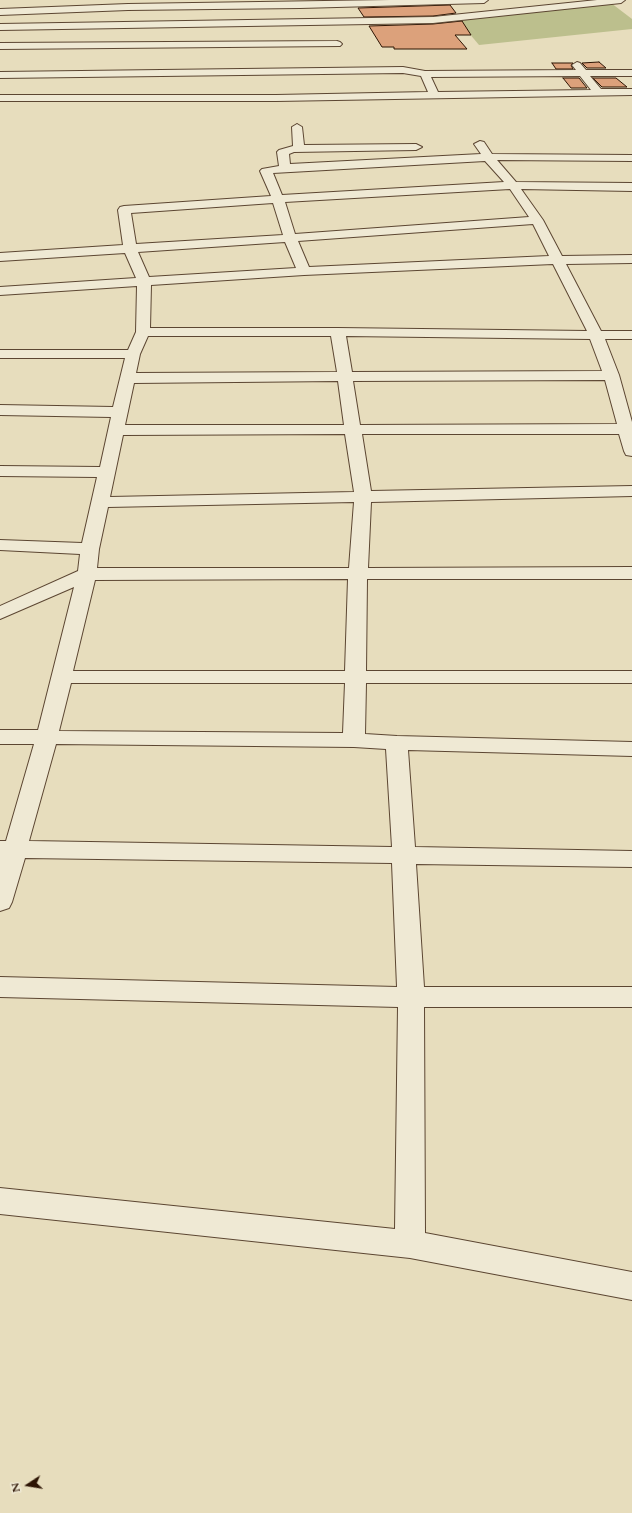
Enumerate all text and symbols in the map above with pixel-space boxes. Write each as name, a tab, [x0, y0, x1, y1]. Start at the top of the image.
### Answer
north arrow	[8, 1465, 48, 1505]
text: N	[7, 1481, 24, 1494]

